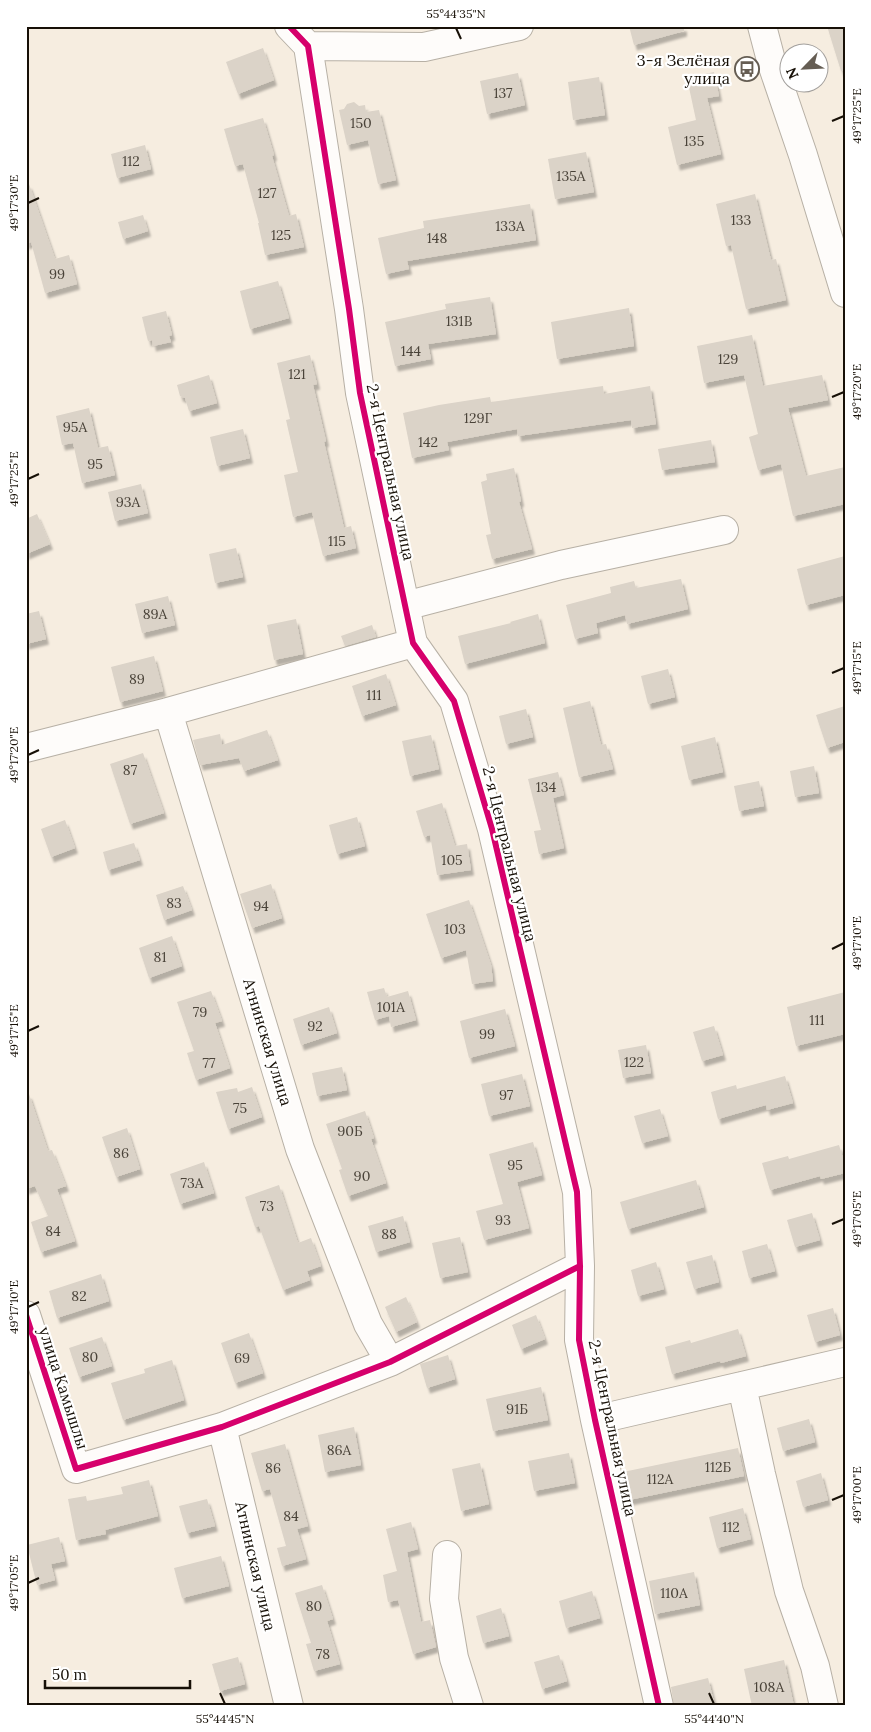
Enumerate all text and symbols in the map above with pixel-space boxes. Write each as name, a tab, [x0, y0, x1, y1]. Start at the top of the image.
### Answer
text: 55°44'35"N	[426, 6, 486, 21]
north arrow	[778, 42, 828, 92]
place label: 3-я Зелёная улица	[637, 50, 730, 88]
bus stop icon: 3-я Зелёная улица	[734, 56, 760, 82]
text: N	[782, 65, 803, 82]
house number: 137	[493, 84, 513, 102]
text: 49°17'25"E	[849, 88, 864, 144]
house number: 150	[350, 114, 372, 132]
house number: 135	[684, 132, 704, 150]
house number: 112	[122, 152, 140, 170]
house number: 135А	[556, 167, 586, 185]
text: 49°17'30"E	[6, 175, 21, 231]
house number: 127	[257, 184, 277, 202]
house number: 133	[731, 211, 752, 229]
house number: 133А	[495, 217, 525, 235]
house number: 125	[271, 226, 291, 244]
house number: 148	[427, 229, 447, 247]
house number: 99	[49, 265, 65, 283]
house number: 131В	[446, 312, 473, 330]
house number: 144	[401, 342, 422, 360]
house number: 129	[718, 350, 738, 368]
text: 49°17'20"E	[849, 364, 864, 420]
house number: 121	[288, 365, 306, 383]
street label: 2-я Центральная улица	[362, 382, 420, 562]
house number: 129Г	[464, 409, 493, 427]
house number: 95А	[63, 418, 87, 436]
house number: 142	[418, 433, 438, 451]
text: 49°17'25"E	[6, 451, 21, 507]
house number: 95	[87, 455, 103, 473]
house number: 93А	[116, 493, 141, 511]
house number: 115	[328, 532, 346, 550]
house number: 89А	[143, 605, 168, 623]
text: 49°17'15"E	[849, 641, 864, 695]
house number: 89	[129, 670, 145, 688]
house number: 111	[366, 686, 382, 704]
text: 49°17'20"E	[6, 727, 21, 783]
house number: 87	[123, 761, 138, 779]
street label: 2-я Центральная улица	[479, 764, 541, 944]
house number: 134	[536, 778, 557, 796]
house number: 105	[441, 851, 463, 869]
house number: 83	[166, 894, 182, 912]
house number: 94	[253, 897, 269, 915]
text: 49°17'10"E	[849, 916, 864, 970]
house number: 103	[444, 920, 466, 938]
house number: 81	[154, 948, 166, 966]
street label: Атнинская улица	[239, 975, 297, 1108]
house number: 101А	[377, 998, 405, 1016]
house number: 79	[193, 1003, 207, 1021]
text: 49°17'15"E	[6, 1004, 21, 1058]
house number: 111	[809, 1011, 825, 1029]
house number: 92	[307, 1017, 323, 1035]
house number: 99	[479, 1025, 495, 1043]
house number: 122	[624, 1053, 644, 1071]
house number: 77	[203, 1054, 216, 1072]
house number: 97	[499, 1086, 514, 1104]
house number: 75	[233, 1099, 247, 1117]
house number: 90Б	[337, 1122, 363, 1140]
house number: 86	[113, 1144, 129, 1162]
house number: 95	[507, 1156, 523, 1174]
house number: 90	[354, 1167, 370, 1185]
house number: 73А	[180, 1174, 204, 1192]
text: 49°17'05"E	[849, 1191, 864, 1247]
house number: 73	[260, 1197, 274, 1215]
house number: 93	[495, 1211, 511, 1229]
house number: 84	[45, 1222, 61, 1240]
house number: 88	[381, 1225, 397, 1243]
text: 49°17'10"E	[6, 1280, 21, 1334]
house number: 82	[71, 1287, 87, 1305]
street label: улица Камышлы	[35, 1324, 93, 1452]
street label: 2-я Центральная улица	[584, 1338, 642, 1518]
house number: 80	[82, 1348, 98, 1366]
house number: 69	[234, 1349, 250, 1367]
house number: 91Б	[506, 1400, 528, 1418]
house number: 86А	[327, 1441, 352, 1459]
house number: 112Б	[705, 1458, 731, 1476]
house number: 86	[265, 1459, 281, 1477]
text: 49°17'00"E	[849, 1466, 864, 1524]
house number: 112А	[647, 1470, 673, 1488]
street label: Атнинская улица	[231, 1498, 281, 1633]
house number: 84	[283, 1507, 299, 1525]
house number: 112	[722, 1518, 740, 1536]
text: 49°17'05"E	[6, 1555, 21, 1611]
house number: 110А	[660, 1584, 688, 1602]
house number: 80	[306, 1597, 322, 1615]
house number: 78	[316, 1645, 330, 1663]
scale bar	[45, 1657, 190, 1689]
text: 50 m	[52, 1665, 87, 1684]
house number: 108А	[754, 1678, 784, 1696]
text: 55°44'45"N	[196, 1711, 254, 1726]
text: 55°44'40"N	[684, 1711, 744, 1726]

